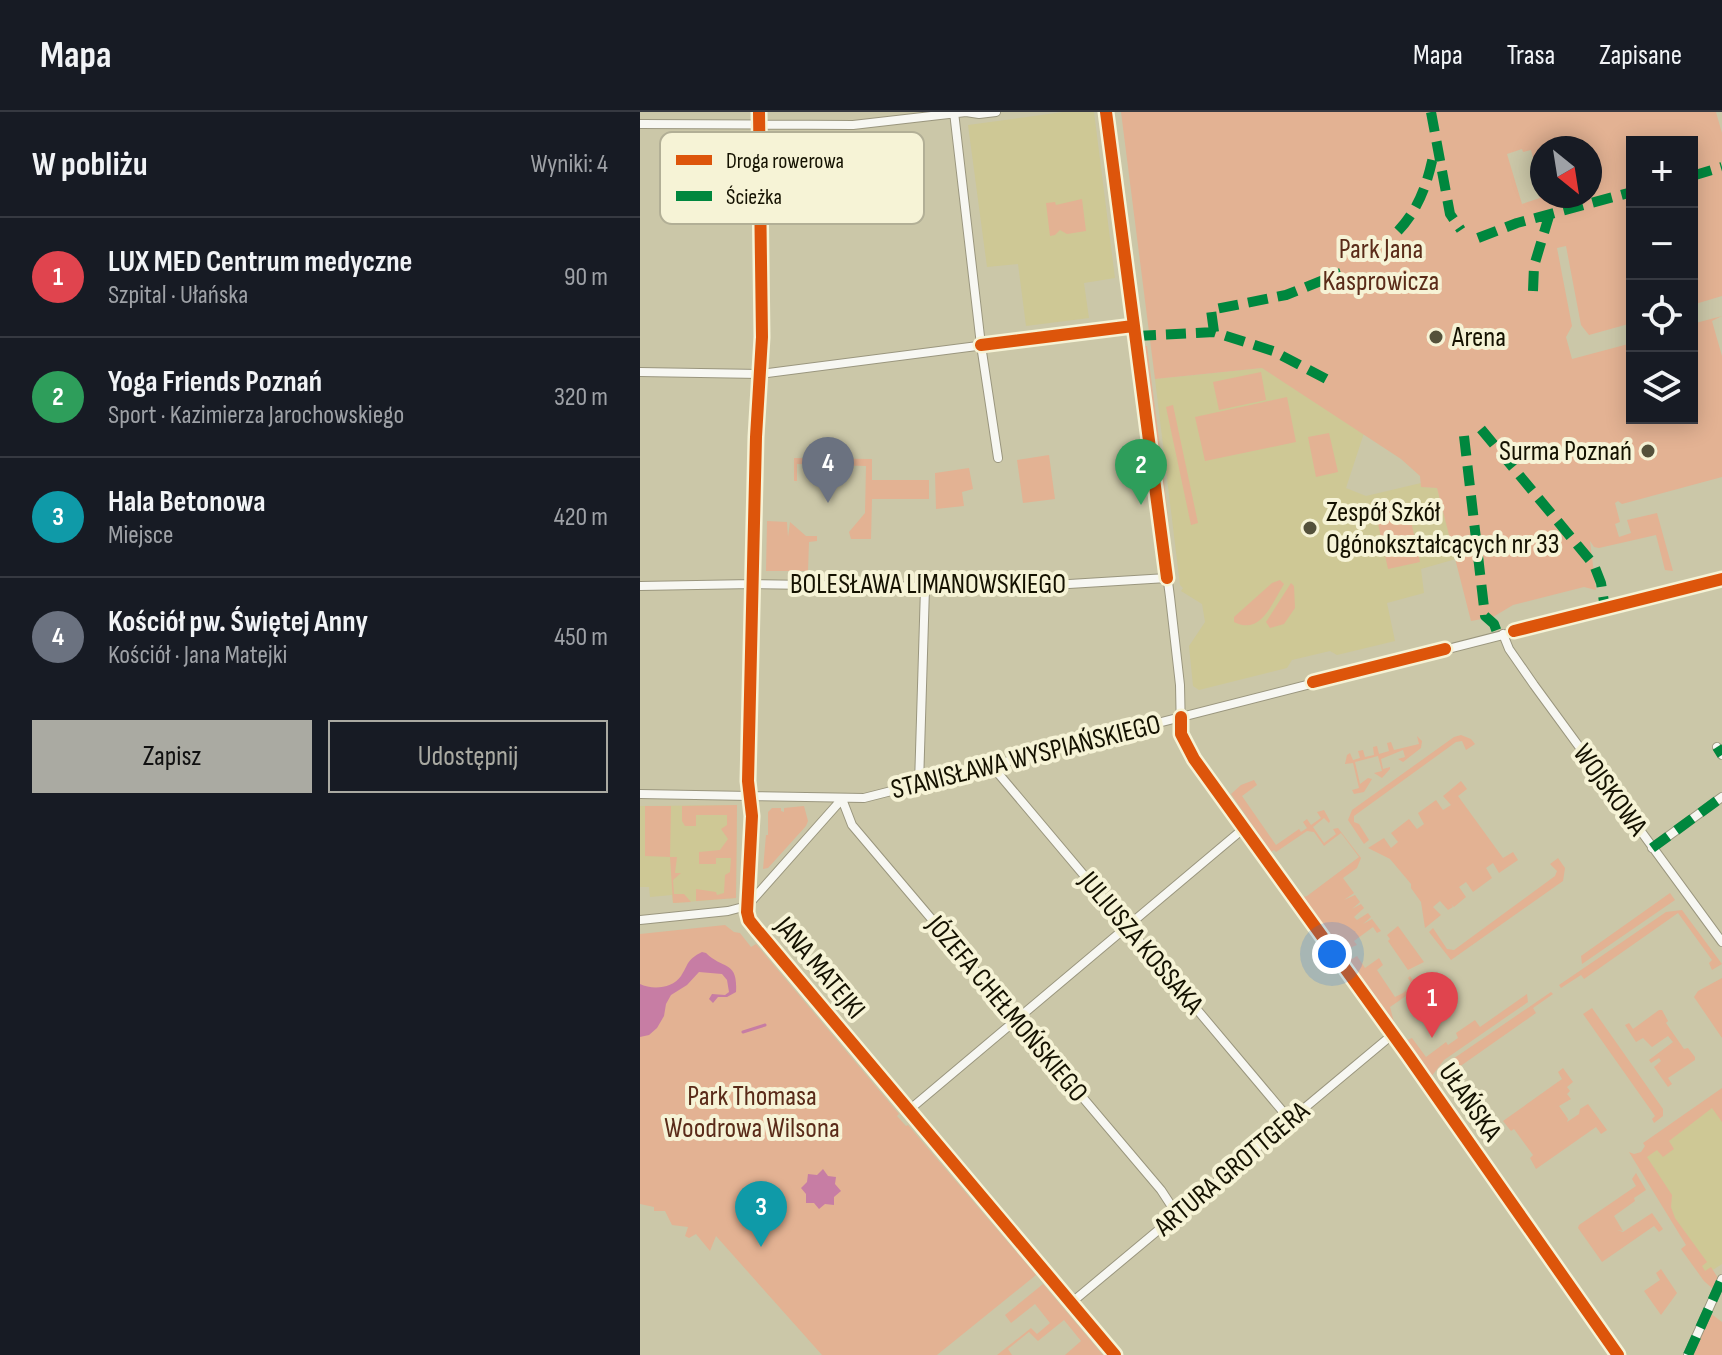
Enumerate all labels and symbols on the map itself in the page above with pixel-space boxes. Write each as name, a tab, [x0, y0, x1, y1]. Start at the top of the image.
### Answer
legend	[660, 132, 924, 224]
north arrow	[1530, 136, 1602, 208]
text: Droga rowerowa	[726, 148, 844, 175]
text: Ścieżka	[726, 184, 782, 211]
park label: Park Jana Kasprowicza	[1323, 233, 1439, 298]
place label: Arena	[1451, 321, 1506, 354]
marker: Arena	[1427, 328, 1445, 346]
place label: Surma Poznań	[1499, 435, 1632, 468]
pin: 4	[802, 437, 854, 503]
pin: 2	[1115, 439, 1167, 505]
marker: Surma Poznań	[1639, 442, 1657, 460]
place label: Zespół Szkół Ogónokształcących nr 33	[1326, 496, 1559, 561]
marker: Zespół Szkół Ogónokształcących nr 33	[1301, 519, 1319, 537]
street label: BOLESŁAWA LIMANOWSKIEGO	[790, 568, 1066, 601]
street label: STANISŁAWA WYSPIAŃSKIEGO	[888, 708, 1164, 806]
street label: WOJSKOWA	[1566, 738, 1655, 843]
street label: JULIUSZA KOSSAKA	[1071, 864, 1211, 1022]
street label: JÓZEFA CHEŁMOŃSKIEGO	[919, 908, 1095, 1109]
street label: JANA MATEJKI	[767, 910, 872, 1026]
your location	[1312, 934, 1352, 974]
pin: 1	[1406, 972, 1458, 1038]
street label: UŁAŃSKA	[1431, 1057, 1509, 1148]
park label: Park Thomasa Woodrowa Wilsona	[664, 1080, 840, 1145]
street label: ARTURA GROTTGERA	[1147, 1094, 1317, 1244]
pin: 3	[735, 1181, 787, 1247]

